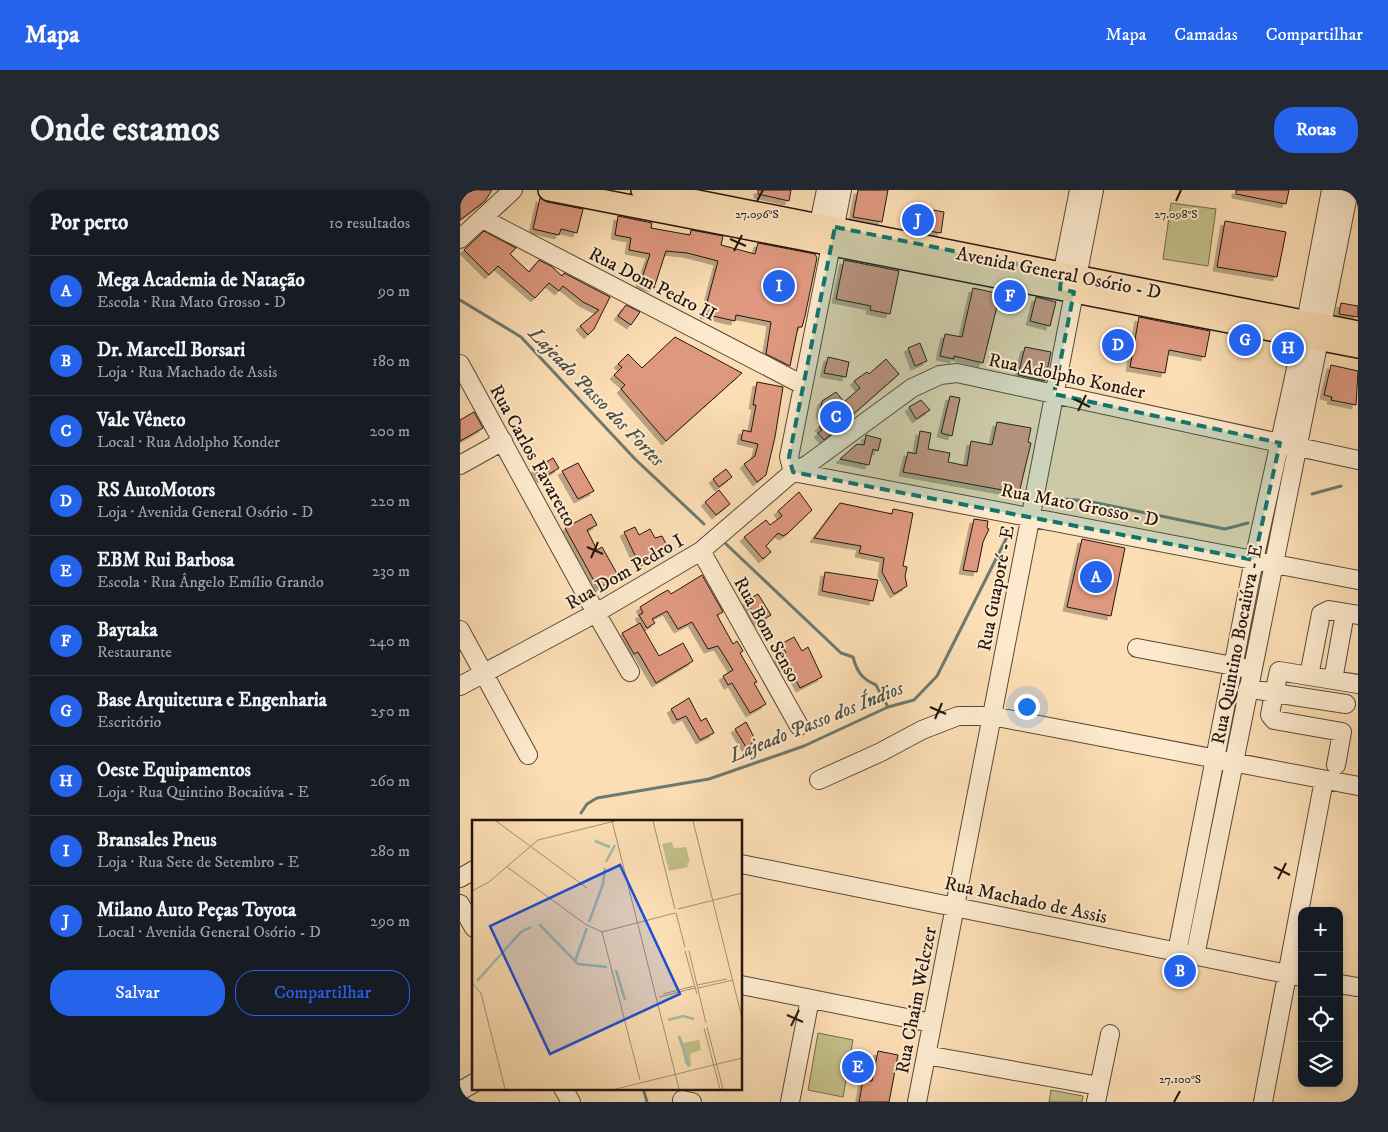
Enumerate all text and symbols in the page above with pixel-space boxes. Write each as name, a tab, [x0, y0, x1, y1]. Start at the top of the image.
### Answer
text: Mapa	[25, 20, 79, 50]
text: Mapa	[1106, 24, 1146, 46]
text: Camadas	[1174, 24, 1238, 46]
text: Compartilhar	[1266, 24, 1363, 46]
button: Rotas	[1274, 107, 1358, 153]
text: Onde estamos	[30, 108, 220, 152]
pin: J	[902, 201, 934, 239]
text: 27.096°S	[735, 207, 779, 222]
text: 27.098°S	[1154, 207, 1198, 222]
text: Por perto	[50, 210, 128, 236]
text: 10 resultados	[329, 213, 410, 233]
street label: Rua Dom Pedro II	[585, 242, 720, 326]
street label: Avenida General Osório - D	[954, 242, 1163, 305]
pin: I	[763, 267, 795, 305]
text: Mega Academia de Natação	[97, 269, 305, 292]
pin: F	[994, 277, 1026, 315]
text: A	[61, 281, 71, 301]
text: 90 m	[378, 281, 410, 301]
text: Escola · Rua Mato Grosso - D	[97, 292, 286, 312]
water label: Lajeado Passo dos Fortes	[522, 321, 670, 473]
pin: G	[1229, 321, 1261, 359]
pin: D	[1102, 326, 1134, 364]
pin: H	[1272, 329, 1304, 367]
text: Dr. Marcell Borsari	[97, 339, 245, 362]
street label: Rua Adolpho Konder	[986, 349, 1147, 404]
text: B	[61, 351, 71, 371]
text: 180 m	[372, 351, 410, 371]
text: Loja · Rua Machado de Assis	[97, 362, 277, 382]
street label: Rua Carlos Favaretto	[484, 381, 581, 531]
pin: C	[820, 398, 852, 436]
text: Vale Vêneto	[97, 409, 185, 432]
text: C	[61, 421, 71, 441]
text: 200 m	[369, 421, 410, 441]
text: Local · Rua Adolpho Konder	[97, 432, 280, 452]
text: RS AutoMotors	[97, 479, 215, 502]
street label: Rua Mato Grosso - D	[999, 479, 1161, 532]
text: D	[60, 491, 72, 511]
text: 220 m	[370, 491, 410, 511]
text: Loja · Avenida General Osório - D	[97, 502, 313, 522]
street label: Rua Guaporé - E	[973, 524, 1020, 653]
street label: Rua Dom Pedro I	[562, 529, 688, 615]
street label: Rua Quintino Bocaiúva - E	[1207, 542, 1268, 746]
text: EBM Rui Barbosa	[97, 549, 234, 572]
pin: A	[1080, 558, 1112, 596]
text: E	[60, 561, 72, 581]
text: 230 m	[372, 561, 410, 581]
text: Escola · Rua Ângelo Emílio Grando	[97, 572, 324, 592]
street label: Rua Bom Senso	[728, 573, 805, 686]
text: Baytaka	[97, 619, 158, 642]
text: F	[61, 631, 71, 651]
text: 240 m	[369, 631, 410, 651]
text: Restaurante	[97, 642, 172, 662]
water label: Lajeado Passo dos Índios	[725, 676, 908, 769]
text: Base Arquitetura e Engenharia	[97, 689, 327, 712]
your location	[1014, 694, 1040, 720]
text: G	[60, 701, 72, 721]
text: 250 m	[370, 701, 410, 721]
text: Escritório	[97, 712, 161, 732]
text: Oeste Equipamentos	[97, 759, 251, 782]
text: H	[59, 771, 73, 791]
text: 260 m	[370, 771, 410, 791]
text: Loja · Rua Quintino Bocaiúva - E	[97, 782, 309, 802]
inset map	[472, 820, 742, 1090]
text: Bransales Pneus	[97, 829, 217, 852]
text: I	[63, 841, 69, 861]
text: 280 m	[370, 841, 410, 861]
text: Loja · Rua Sete de Setembro - E	[97, 852, 299, 872]
street label: Rua Machado de Assis	[942, 872, 1109, 929]
text: Milano Auto Peças Toyota	[97, 899, 296, 922]
map controls	[1298, 907, 1343, 1087]
button: +	[1298, 907, 1343, 952]
text: J	[63, 911, 69, 931]
text: 290 m	[370, 911, 410, 931]
text: Local · Avenida General Osório - D	[97, 922, 321, 942]
street label: Rua Chaim Welczer	[891, 925, 942, 1076]
pin: B	[1164, 952, 1196, 990]
button: −	[1298, 952, 1343, 997]
button: Salvar	[50, 970, 225, 1016]
button: Compartilhar	[235, 970, 410, 1016]
button: locate	[1298, 997, 1343, 1042]
button: layers	[1298, 1042, 1343, 1087]
pin: E	[842, 1048, 874, 1086]
text: 27.100°S	[1159, 1072, 1201, 1087]

